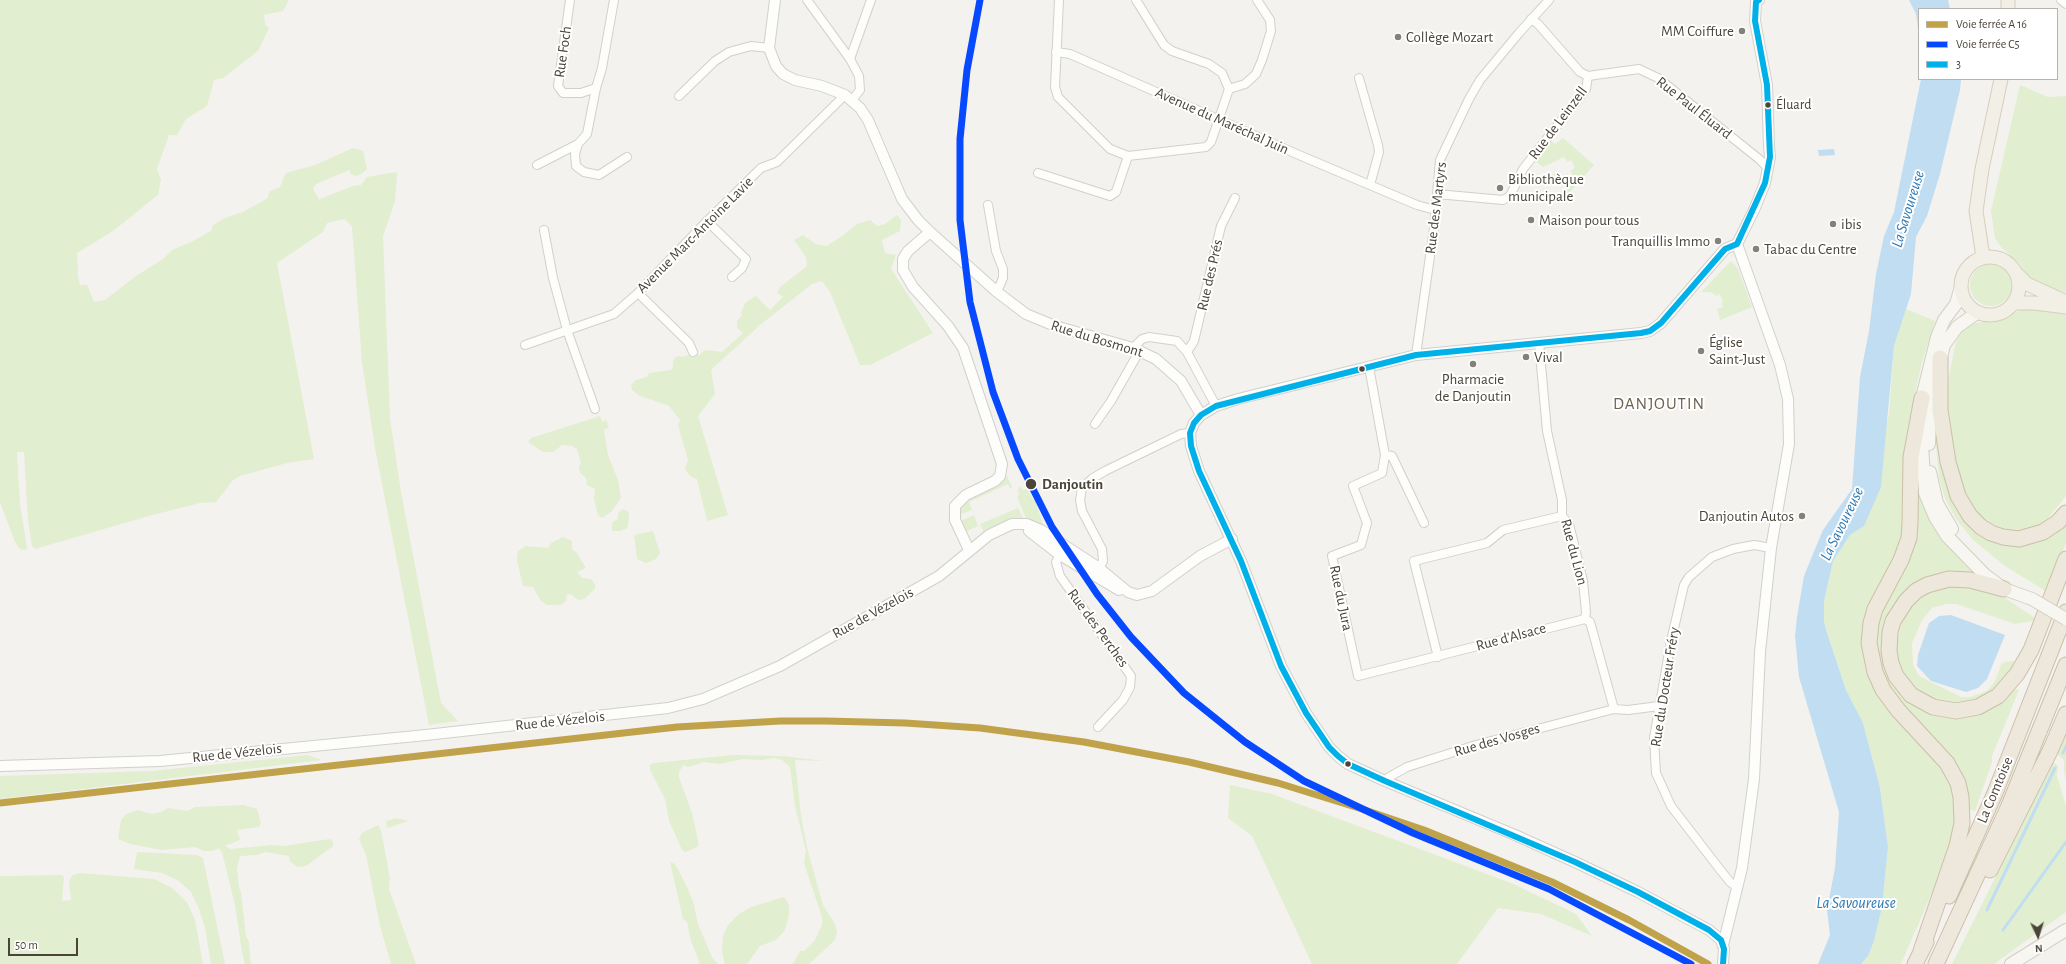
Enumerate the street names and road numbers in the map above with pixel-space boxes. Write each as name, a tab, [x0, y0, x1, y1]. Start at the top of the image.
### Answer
street label: Rue Foch	[550, 25, 576, 79]
street label: Rue Paul Éluard	[1653, 73, 1735, 143]
street label: Avenue du Maréchal Juin	[1152, 83, 1292, 159]
street label: Rue de Leinzell	[1525, 83, 1591, 163]
street label: Rue des Martyrs	[1421, 161, 1451, 255]
street label: Avenue Marc-Antoine Lavie	[633, 173, 757, 297]
street label: Rue des Prés	[1193, 238, 1227, 312]
street label: Rue du Bosmont	[1049, 316, 1145, 362]
street label: Rue du Lion	[1557, 517, 1591, 587]
street label: Rue du Jura	[1325, 564, 1357, 632]
street label: Rue de Vézelois	[829, 583, 917, 643]
street label: Rue des Perches	[1063, 585, 1133, 671]
street label: Rue d'Alsace	[1474, 619, 1548, 655]
street label: Rue du Docteur Fréry	[1647, 626, 1683, 748]
street label: Rue de Vézelois	[514, 707, 606, 735]
street label: Rue des Vosges	[1452, 719, 1542, 761]
street label: Rue de Vézelois	[191, 739, 283, 767]
street label: La Comtoise	[1973, 754, 2017, 826]

